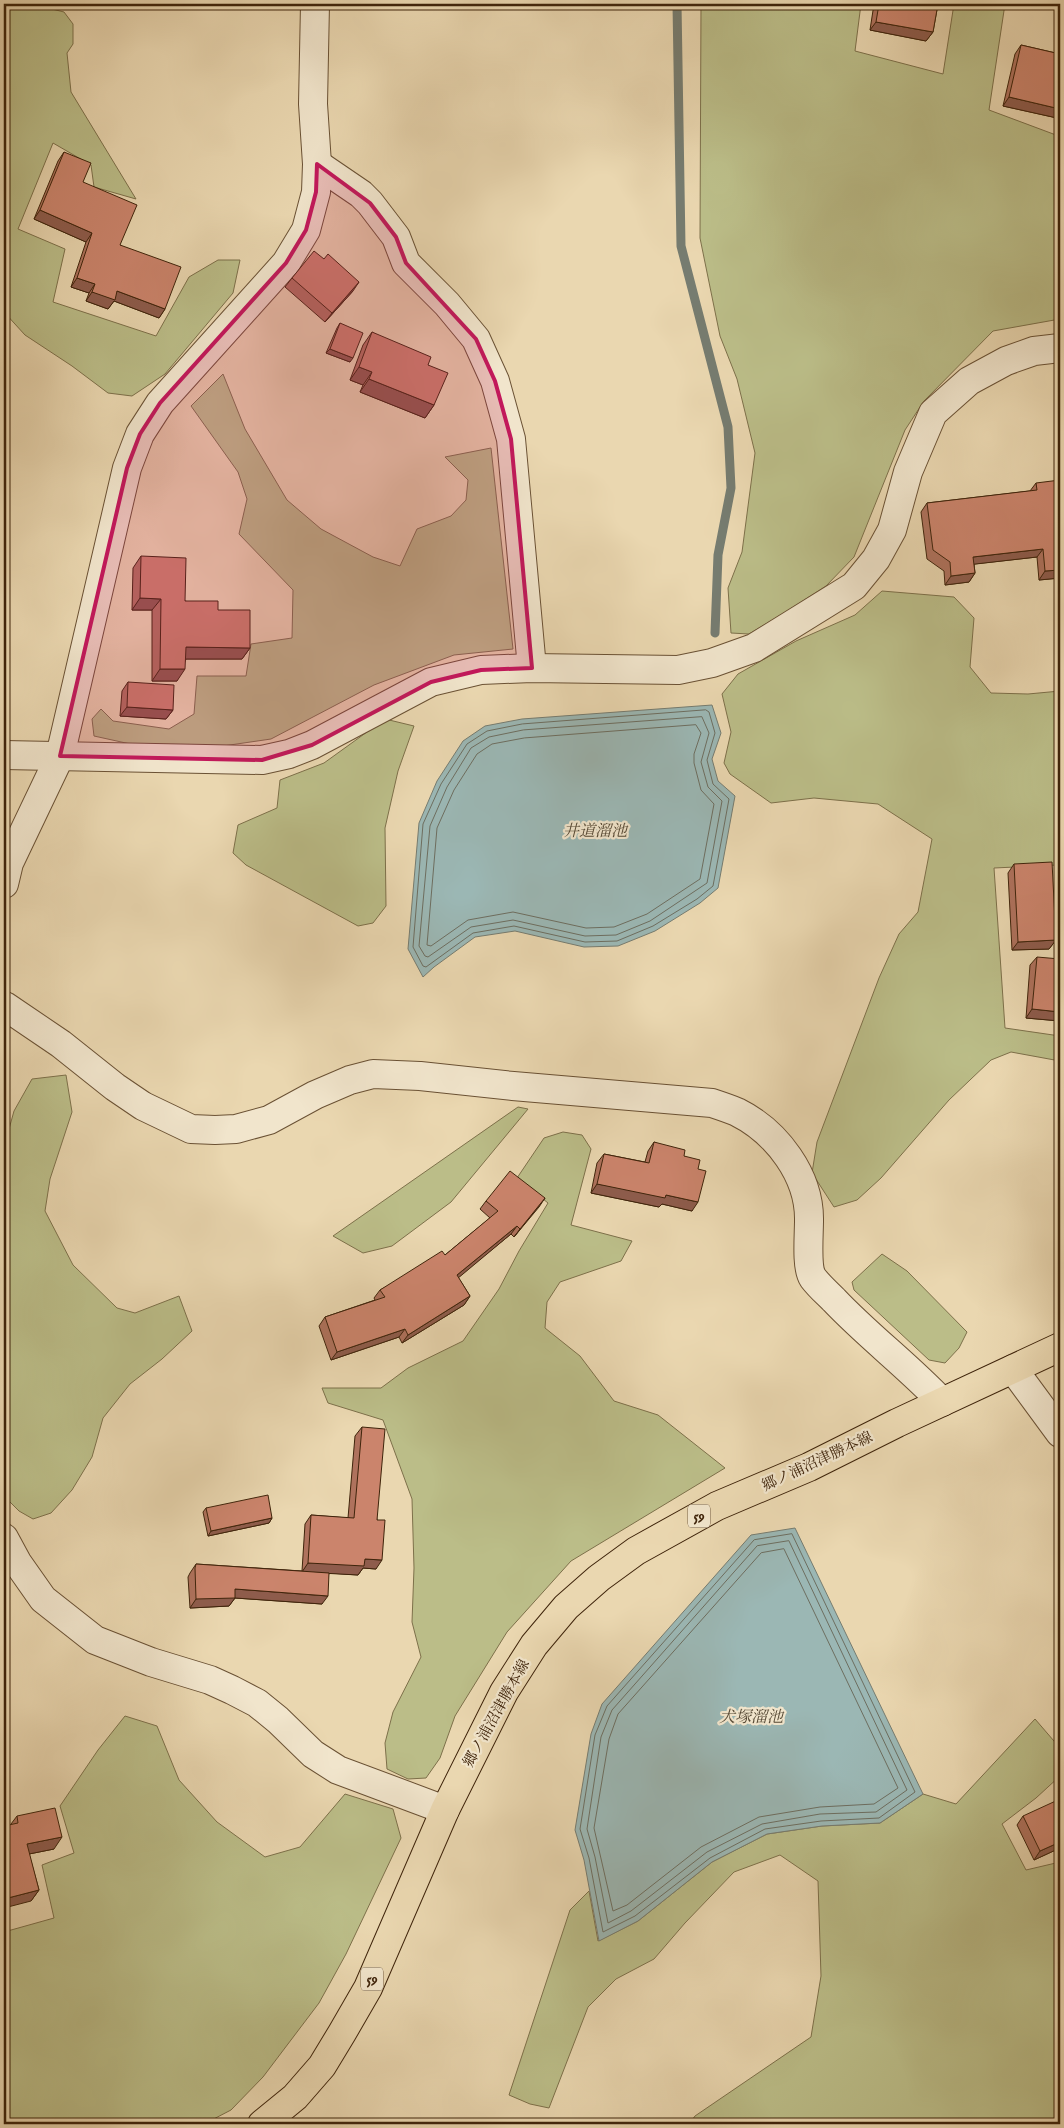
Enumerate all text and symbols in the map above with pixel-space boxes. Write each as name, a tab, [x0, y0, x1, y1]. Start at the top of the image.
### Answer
water label: 井道溜池	[563, 822, 629, 842]
street label: 郷ノ浦沼津勝本線	[759, 1427, 876, 1495]
road number: 59	[688, 1504, 710, 1528]
street label: 郷ノ浦沼津勝本線	[459, 1656, 534, 1770]
water label: 犬塚溜池	[719, 1708, 785, 1728]
road number: 59	[361, 1968, 383, 1990]

